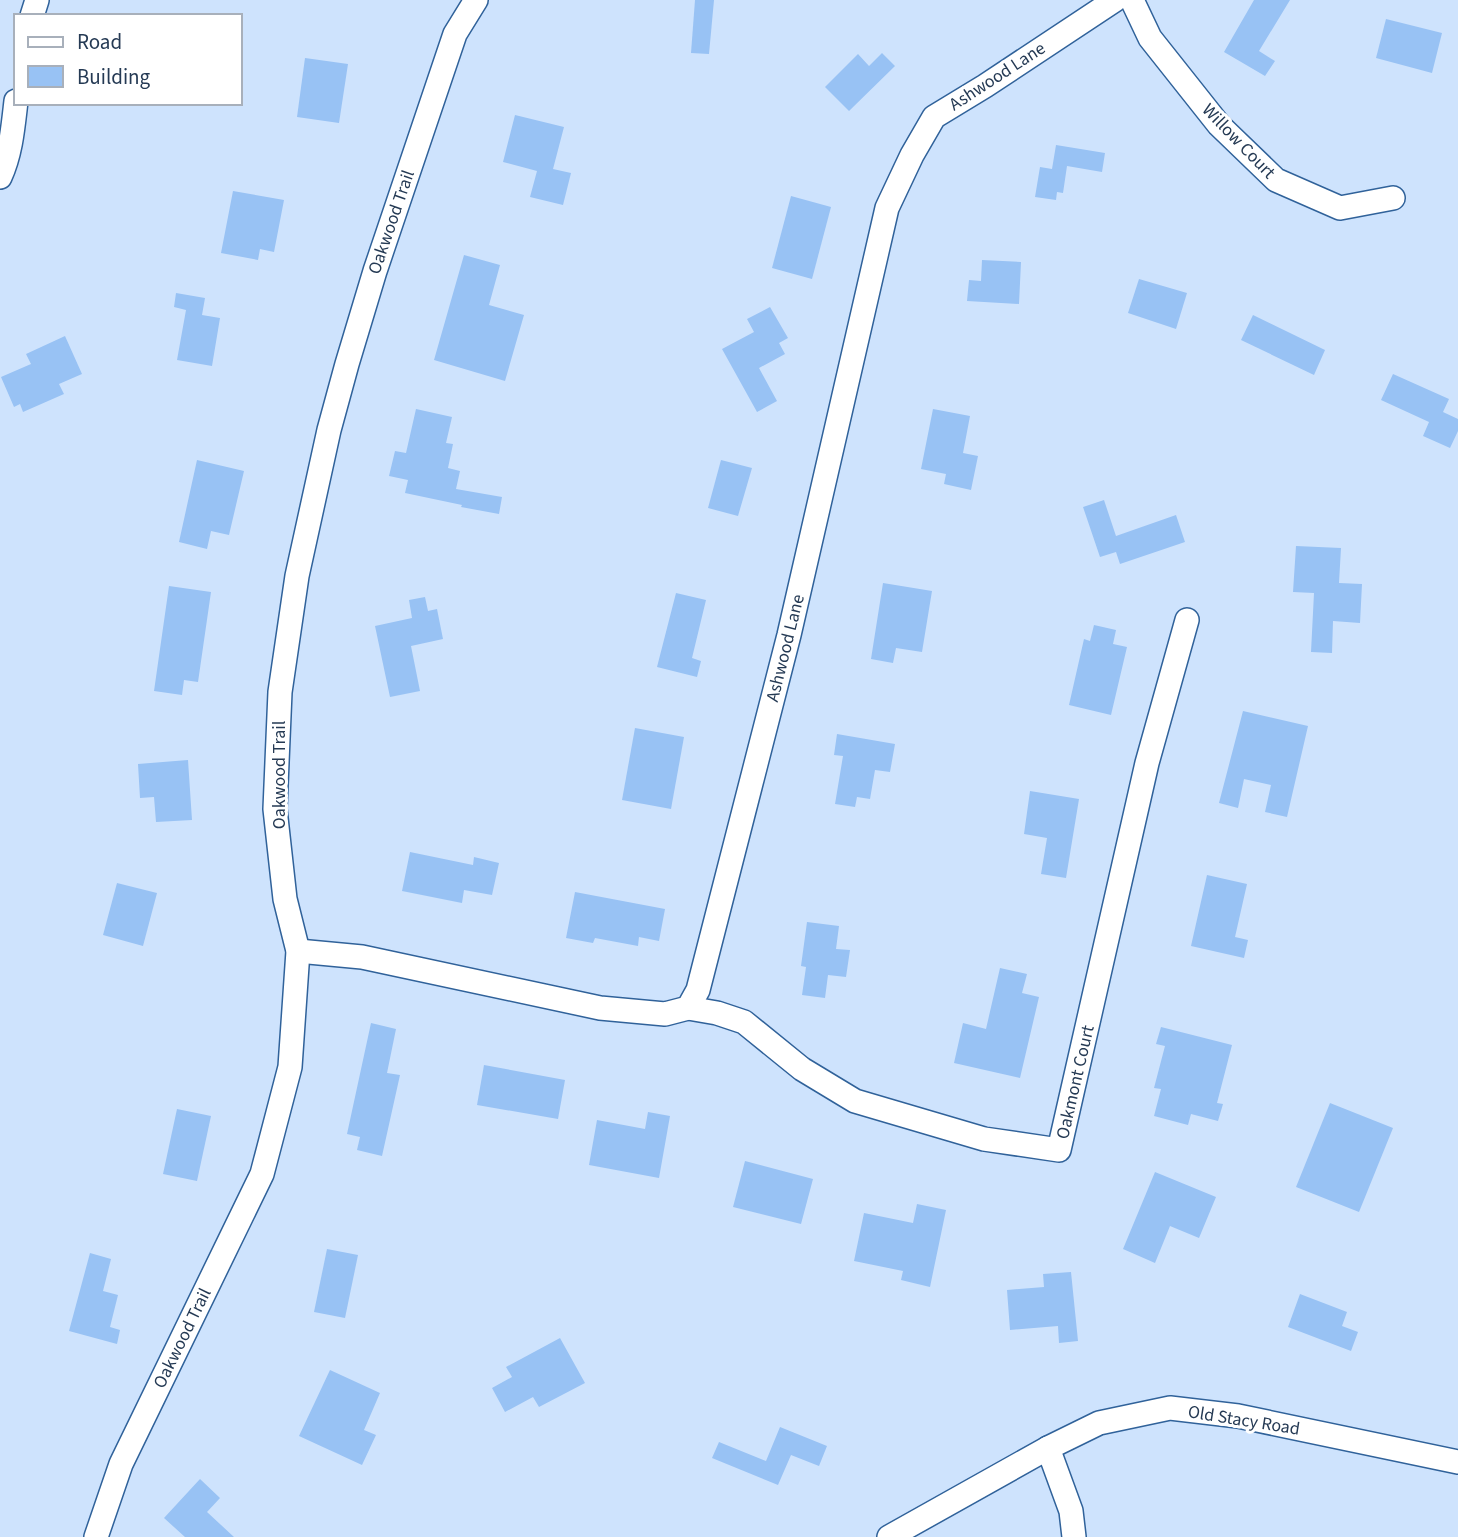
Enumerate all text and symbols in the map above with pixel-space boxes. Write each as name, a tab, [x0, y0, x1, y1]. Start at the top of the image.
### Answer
legend	[14, 14, 242, 105]
text: Road	[77, 27, 122, 57]
street label: Ashwood Lane	[944, 36, 1050, 117]
text: Building	[77, 62, 151, 92]
street label: Willow Court	[1196, 98, 1281, 185]
street label: Oakwood Trail	[362, 167, 421, 278]
street label: Ashwood Lane	[760, 592, 811, 705]
street label: Oakwood Trail	[267, 721, 292, 829]
street label: Oakmont Court	[1050, 1023, 1101, 1142]
street label: Oakwood Trail	[147, 1284, 217, 1393]
street label: Old Stacy Road	[1186, 1399, 1302, 1442]

